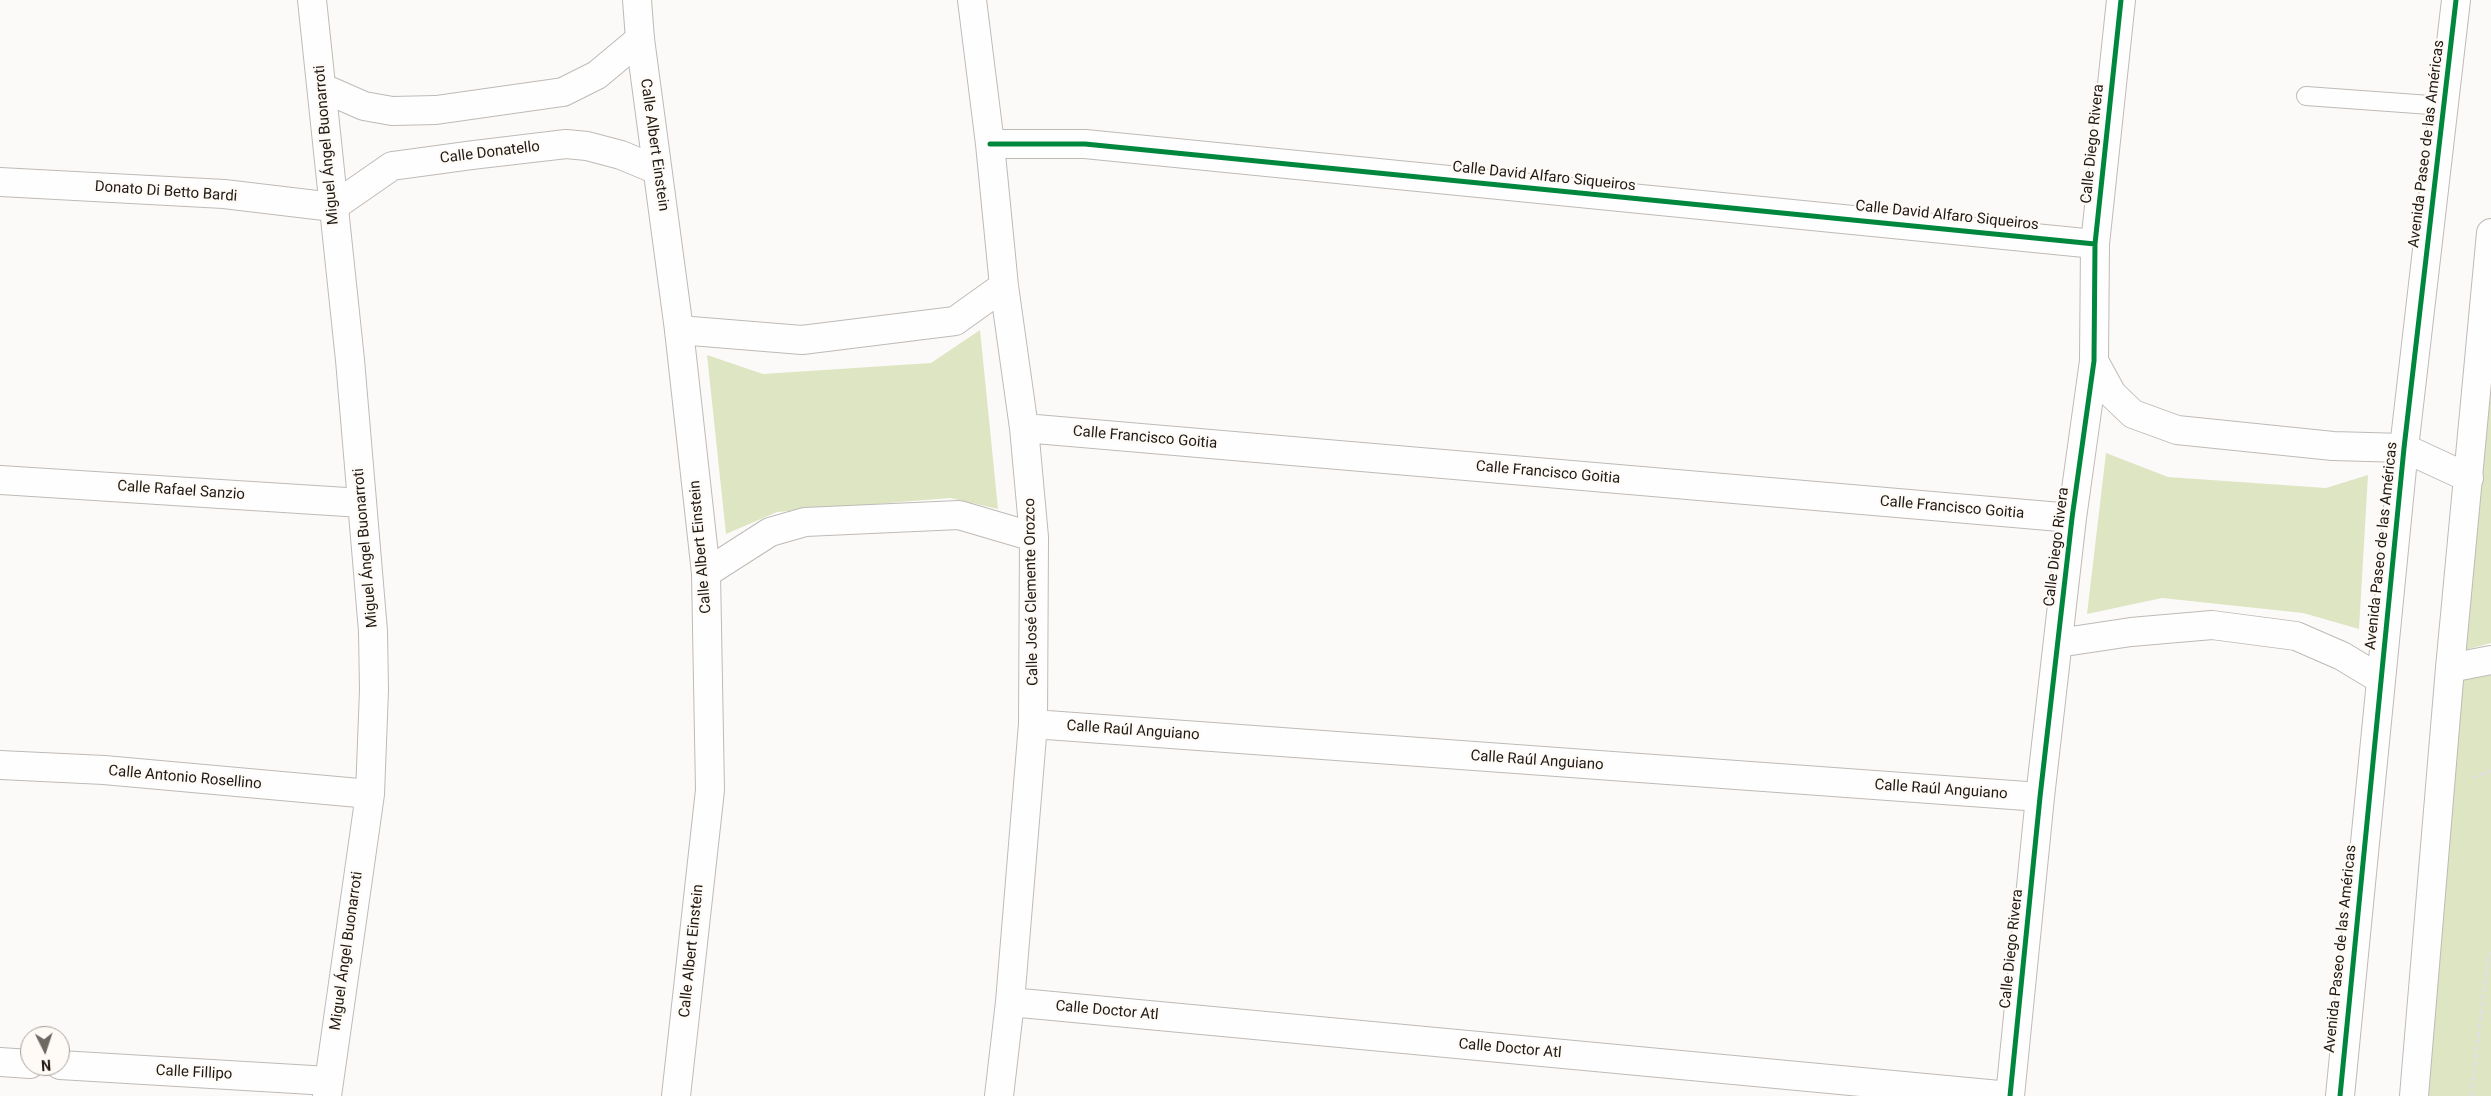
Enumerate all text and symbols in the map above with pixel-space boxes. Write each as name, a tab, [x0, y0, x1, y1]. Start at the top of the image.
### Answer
street label: Avenida Paseo de las Américas	[2405, 39, 2449, 249]
street label: Miguel Ángel Buonarroti	[311, 64, 343, 226]
street label: Calle Albert Einstein	[636, 78, 672, 212]
street label: Calle Diego Rivera	[2078, 83, 2108, 205]
street label: Calle Donatello	[439, 138, 541, 168]
street label: Calle David Alfaro Siqueiros	[1452, 158, 1636, 196]
street label: Donato Di Betto Bardi	[94, 178, 238, 206]
street label: Calle David Alfaro Siqueiros	[1855, 197, 2039, 235]
street label: Calle Francisco Goitia	[1072, 423, 1218, 453]
street label: Avenida Paseo de las Américas	[2362, 441, 2402, 651]
street label: Calle Francisco Goitia	[1475, 458, 1621, 488]
street label: Miguel Ángel Buonarroti	[350, 467, 382, 629]
street label: Calle Rafael Sanzio	[117, 478, 245, 504]
street label: Calle Albert Einstein	[686, 480, 716, 614]
street label: Calle Diego Rivera	[2041, 486, 2073, 608]
street label: Calle Francisco Goitia	[1879, 493, 2025, 523]
street label: Calle José Clemente Orozco	[1021, 498, 1043, 686]
street label: Calle Raúl Anguiano	[1066, 717, 1200, 745]
street label: Calle Raúl Anguiano	[1470, 747, 1604, 775]
street label: Calle Antonio Rosellino	[108, 762, 262, 794]
street label: Calle Raúl Anguiano	[1874, 776, 2008, 804]
street label: Avenida Paseo de las Américas	[2321, 844, 2361, 1054]
street label: Miguel Ángel Buonarroti	[327, 870, 367, 1032]
street label: Calle Albert Einstein	[676, 884, 708, 1018]
street label: Calle Diego Rivera	[1997, 888, 2027, 1010]
street label: Calle Doctor Atl	[1055, 998, 1159, 1024]
north arrow	[20, 1026, 70, 1076]
street label: Calle Doctor Atl	[1458, 1036, 1562, 1062]
text: N	[40, 1057, 51, 1073]
street label: Calle Fillipo	[155, 1062, 233, 1084]

